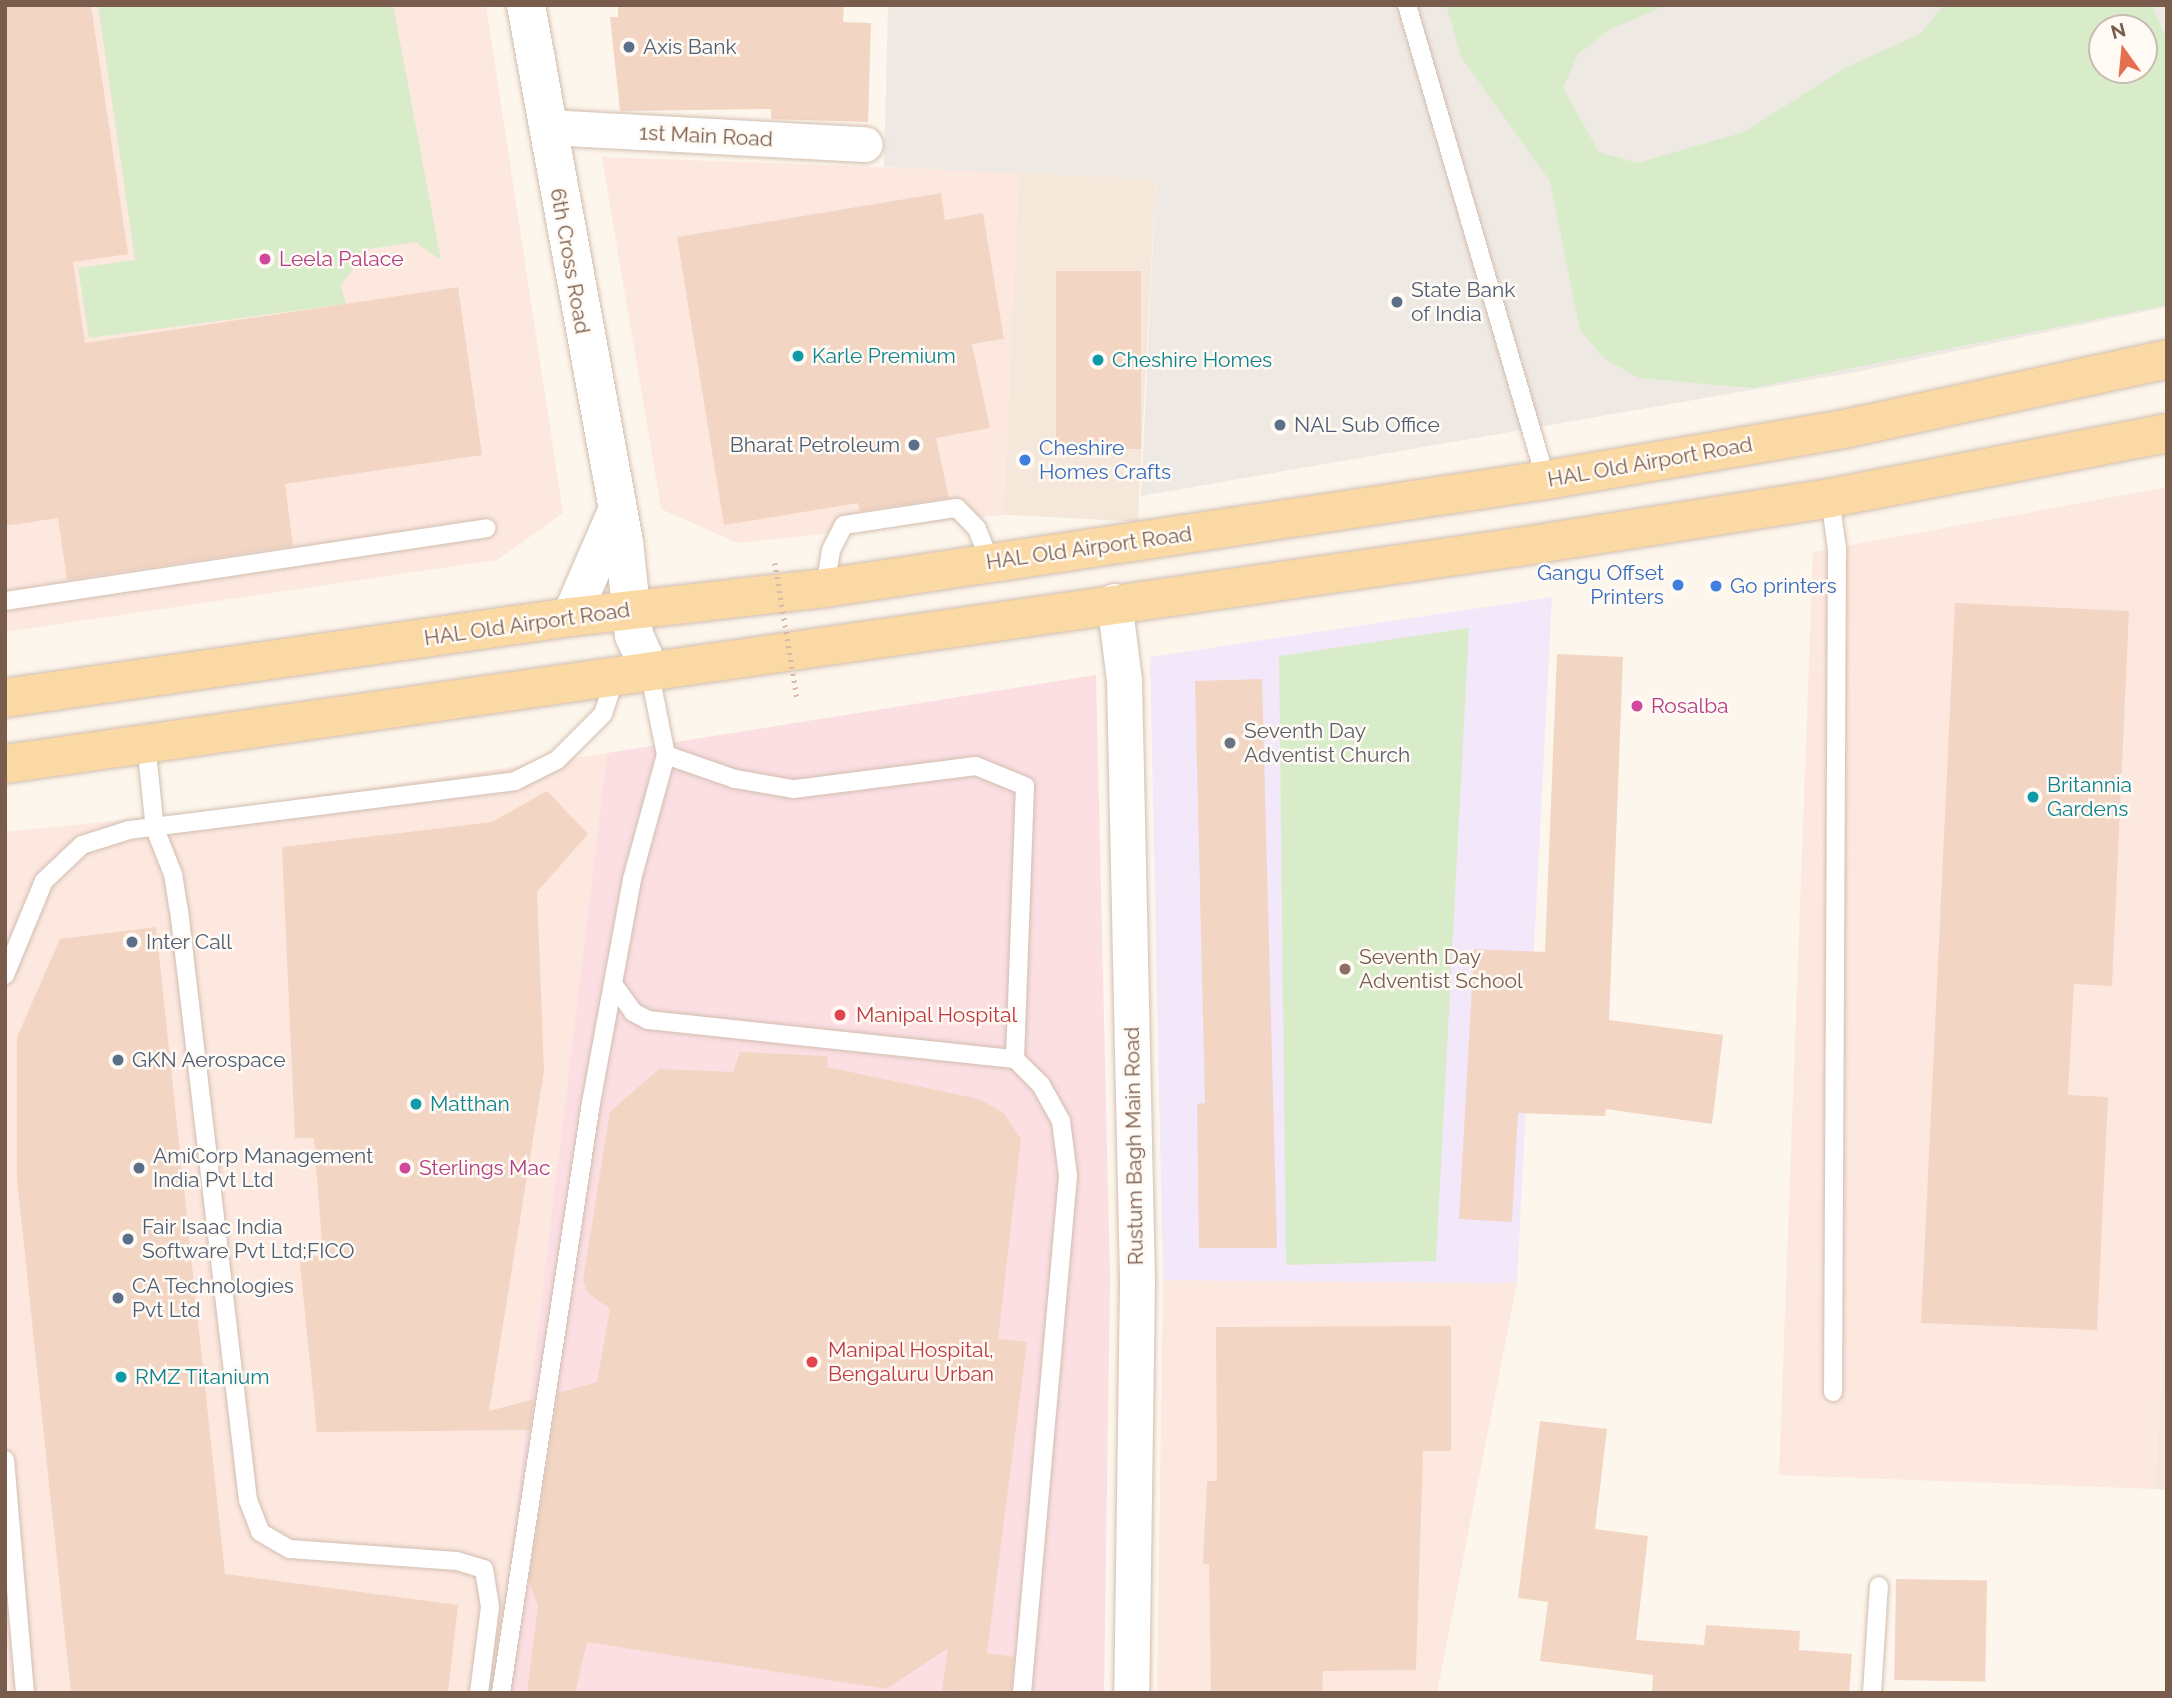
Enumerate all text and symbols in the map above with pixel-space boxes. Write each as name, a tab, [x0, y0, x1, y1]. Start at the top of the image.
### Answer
north arrow	[2088, 14, 2158, 84]
text: N	[2108, 18, 2128, 43]
place label: Axis Bank	[643, 34, 737, 60]
marker: Axis Bank	[621, 39, 637, 55]
street label: 1st Main Road	[639, 120, 773, 152]
street label: 6th Cross Road	[545, 186, 595, 336]
place label: Leela Palace	[279, 246, 403, 272]
marker: Leela Palace	[257, 251, 273, 267]
place label: State Bank of India	[1411, 277, 1515, 327]
marker: State Bank of India	[1389, 294, 1405, 310]
place label: Karle Premium	[812, 343, 956, 369]
place label: Cheshire Homes	[1112, 347, 1272, 373]
marker: Karle Premium	[790, 348, 806, 364]
marker: Cheshire Homes	[1090, 352, 1106, 368]
place label: NAL Sub Office	[1294, 412, 1440, 438]
marker: NAL Sub Office	[1272, 417, 1288, 433]
street label: HAL Old Airport Road	[1545, 431, 1755, 493]
place label: Bharat Petroleum	[730, 432, 900, 458]
place label: Cheshire Homes Crafts	[1039, 435, 1171, 485]
marker: Bharat Petroleum	[906, 437, 922, 453]
marker: Cheshire Homes Crafts	[1017, 452, 1033, 468]
street label: HAL Old Airport Road	[984, 521, 1194, 575]
place label: Gangu Offset Printers	[1537, 560, 1664, 610]
place label: Go printers	[1730, 573, 1837, 599]
marker: Gangu Offset Printers	[1670, 577, 1686, 593]
marker: Go printers	[1708, 578, 1724, 594]
street label: HAL Old Airport Road	[422, 597, 632, 651]
place label: Rosalba	[1651, 693, 1729, 719]
marker: Rosalba	[1629, 698, 1645, 714]
place label: Seventh Day Adventist Church	[1244, 718, 1410, 768]
marker: Seventh Day Adventist Church	[1222, 735, 1238, 751]
place label: Britannia Gardens	[2047, 772, 2132, 822]
marker: Britannia Gardens	[2025, 789, 2041, 805]
place label: Inter Call	[146, 929, 233, 955]
marker: Inter Call	[124, 934, 140, 950]
place label: Seventh Day Adventist School	[1359, 944, 1523, 994]
marker: Seventh Day Adventist School	[1337, 961, 1353, 977]
place label: Manipal Hospital	[856, 1002, 1018, 1028]
marker: Manipal Hospital	[830, 1005, 850, 1025]
street label: Rustum Bagh Main Road	[1119, 1026, 1149, 1266]
place label: GKN Aerospace	[132, 1047, 286, 1073]
marker: GKN Aerospace	[110, 1052, 126, 1068]
place label: Matthan	[430, 1091, 510, 1117]
marker: Matthan	[408, 1096, 424, 1112]
place label: AmiCorp Management India Pvt Ltd	[153, 1143, 373, 1193]
place label: Sterlings Mac	[419, 1155, 550, 1181]
marker: AmiCorp Management India Pvt Ltd	[131, 1160, 147, 1176]
marker: Sterlings Mac	[397, 1160, 413, 1176]
place label: Fair Isaac India Software Pvt Ltd;FICO	[142, 1214, 355, 1264]
marker: Fair Isaac India Software Pvt Ltd;FICO	[120, 1231, 136, 1247]
place label: CA Technologies Pvt Ltd	[132, 1273, 295, 1323]
marker: CA Technologies Pvt Ltd	[110, 1290, 126, 1306]
place label: Manipal Hospital, Bengaluru Urban	[828, 1337, 994, 1387]
marker: Manipal Hospital, Bengaluru Urban	[802, 1352, 822, 1372]
place label: RMZ Titanium	[135, 1364, 270, 1390]
marker: RMZ Titanium	[113, 1369, 129, 1385]

